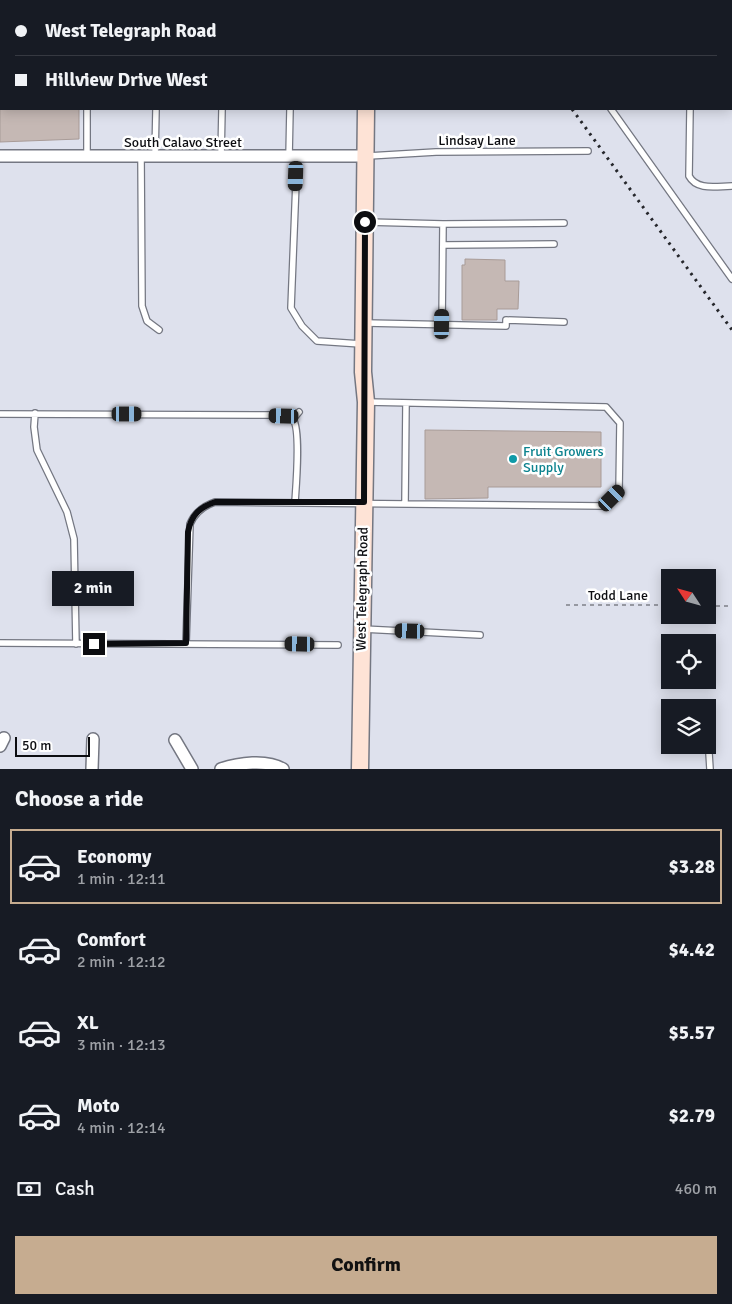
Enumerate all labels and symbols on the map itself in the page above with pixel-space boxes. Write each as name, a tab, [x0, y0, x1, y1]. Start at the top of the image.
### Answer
street label: Lindsay Lane	[438, 132, 516, 149]
street label: South Calavo Street	[124, 134, 242, 151]
car	[287, 161, 304, 191]
route start	[354, 211, 376, 233]
car	[434, 309, 449, 339]
car	[112, 407, 142, 422]
car	[268, 408, 299, 424]
place label: Fruit Growers Supply	[523, 443, 604, 476]
marker: Fruit Growers Supply	[507, 453, 519, 465]
car	[596, 482, 627, 514]
street label: West Telegraph Road	[352, 527, 372, 651]
north arrow	[661, 569, 716, 624]
callout: 2 min	[53, 572, 135, 606]
street label: Todd Lane	[588, 587, 648, 604]
car	[394, 623, 425, 639]
route end	[83, 633, 105, 655]
car	[284, 636, 315, 652]
scale bar	[15, 734, 90, 757]

